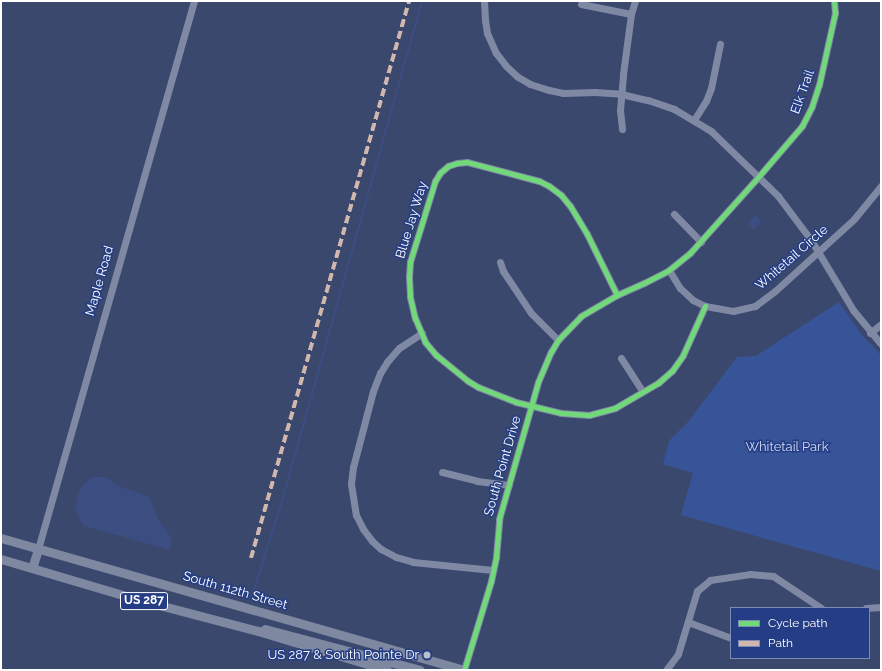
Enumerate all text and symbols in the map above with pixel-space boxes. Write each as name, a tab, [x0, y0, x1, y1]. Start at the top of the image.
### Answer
street label: Elk Trail	[788, 68, 818, 116]
street label: Blue Jay Way	[393, 179, 431, 261]
street label: Whitetail Circle	[752, 222, 832, 294]
street label: Maple Road	[83, 244, 117, 318]
street label: South Point Drive	[481, 414, 525, 518]
park label: Whitetail Park	[745, 439, 829, 455]
street label: South 112th Street	[181, 569, 289, 613]
road number: US 287	[120, 591, 168, 611]
legend	[730, 607, 870, 659]
text: Cycle path	[768, 616, 827, 630]
text: Path	[768, 636, 793, 650]
place label: US 287 & South Pointe Dr	[268, 647, 419, 663]
marker: US 287 & South Pointe Dr	[422, 650, 432, 660]

